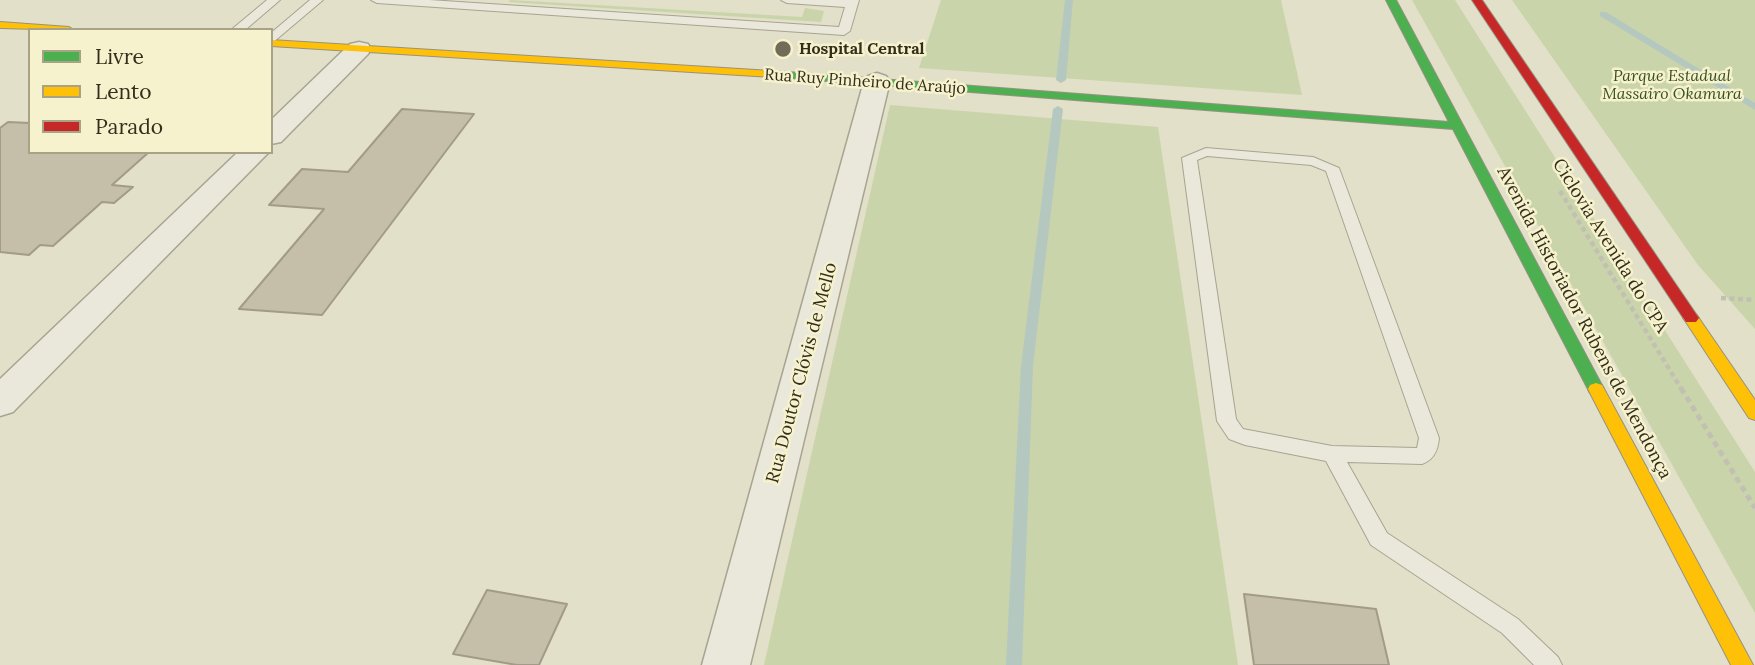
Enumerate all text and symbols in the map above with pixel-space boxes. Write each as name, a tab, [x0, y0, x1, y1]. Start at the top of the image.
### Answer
legend	[28, 28, 273, 154]
marker: Hospital Central	[773, 39, 793, 59]
place label: Hospital Central	[799, 39, 925, 59]
text: Livre	[95, 43, 144, 70]
street label: Rua Ruy Pinheiro de Araújo	[764, 65, 966, 99]
park label: Parque Estadual Massairo Okamura	[1602, 66, 1742, 104]
text: Lento	[95, 78, 152, 105]
text: Parado	[95, 113, 163, 140]
street label: Ciclovia Avenida do CPA	[1547, 155, 1673, 337]
street label: Avenida Historiador Rubens de Mendonça	[1492, 163, 1676, 483]
street label: Rua Doutor Clóvis de Mello	[762, 260, 842, 486]

